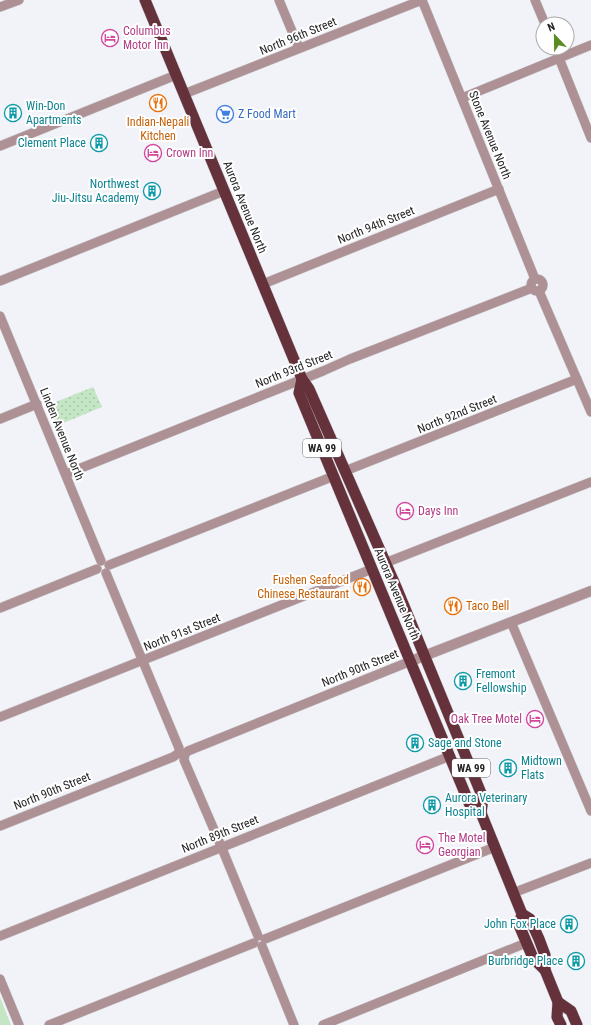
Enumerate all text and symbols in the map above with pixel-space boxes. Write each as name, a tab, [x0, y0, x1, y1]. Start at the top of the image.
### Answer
street label: North 96th Street	[258, 14, 339, 58]
north arrow	[535, 16, 575, 56]
text: N	[546, 20, 557, 34]
place label: Columbus Motor Inn	[123, 24, 171, 52]
hotel icon: Columbus Motor Inn	[100, 28, 120, 48]
street label: Stone Avenue North	[466, 89, 514, 181]
restaurant icon: Indian-Nepali Kitchen	[148, 93, 168, 113]
place label: Win-Don Apartments	[26, 99, 82, 127]
building icon: Win-Don Apartments	[3, 103, 23, 123]
supermarket icon: Z Food Mart	[215, 104, 235, 124]
place label: Z Food Mart	[238, 107, 296, 121]
place label: Indian-Nepali Kitchen	[127, 115, 189, 143]
building icon: Clement Place	[89, 133, 109, 153]
place label: Clement Place	[18, 136, 86, 150]
hotel icon: Crown Inn	[143, 143, 163, 163]
place label: Crown Inn	[166, 146, 214, 160]
street label: Aurora Avenue North	[220, 159, 270, 255]
place label: Northwest Jiu-Jitsu Academy	[52, 177, 139, 205]
building icon: Northwest Jiu-Jitsu Academy	[142, 181, 162, 201]
street label: North 94th Street	[336, 203, 417, 247]
street label: North 93rd Street	[253, 347, 335, 391]
street label: Linden Avenue North	[37, 386, 87, 482]
street label: North 92nd Street	[415, 392, 499, 436]
road number: WA 99	[303, 439, 341, 457]
hotel icon: Days Inn	[395, 501, 415, 521]
place label: Days Inn	[418, 504, 459, 518]
street label: Aurora Avenue North	[371, 546, 423, 642]
place label: Fushen Seafood Chinese Restaurant	[257, 573, 349, 601]
restaurant icon: Fushen Seafood Chinese Restaurant	[352, 577, 372, 597]
restaurant icon: Taco Bell	[443, 596, 463, 616]
place label: Taco Bell	[466, 599, 509, 613]
street label: North 91st Street	[142, 610, 223, 654]
street label: North 90th Street	[320, 646, 401, 690]
place label: Fremont Fellowship	[476, 667, 527, 695]
building icon: Fremont Fellowship	[453, 671, 473, 691]
hotel icon: Oak Tree Motel	[525, 709, 545, 729]
place label: Oak Tree Motel	[451, 712, 522, 726]
building icon: Sage and Stone	[405, 733, 425, 753]
place label: Sage and Stone	[428, 736, 502, 750]
place label: Midtown Flats	[521, 754, 562, 782]
building icon: Midtown Flats	[498, 758, 518, 778]
road number: WA 99	[452, 759, 490, 777]
street label: North 90th Street	[12, 769, 93, 813]
place label: Aurora Veterinary Hospital	[445, 791, 527, 819]
building icon: Aurora Veterinary Hospital	[422, 795, 442, 815]
street label: North 89th Street	[180, 812, 261, 856]
place label: The Motel Georgian	[438, 831, 485, 859]
hotel icon: The Motel Georgian	[415, 835, 435, 855]
building icon: John Fox Place	[559, 914, 579, 934]
place label: John Fox Place	[484, 917, 556, 931]
building icon: Burbridge Place	[566, 951, 586, 971]
place label: Burbridge Place	[488, 954, 563, 968]

